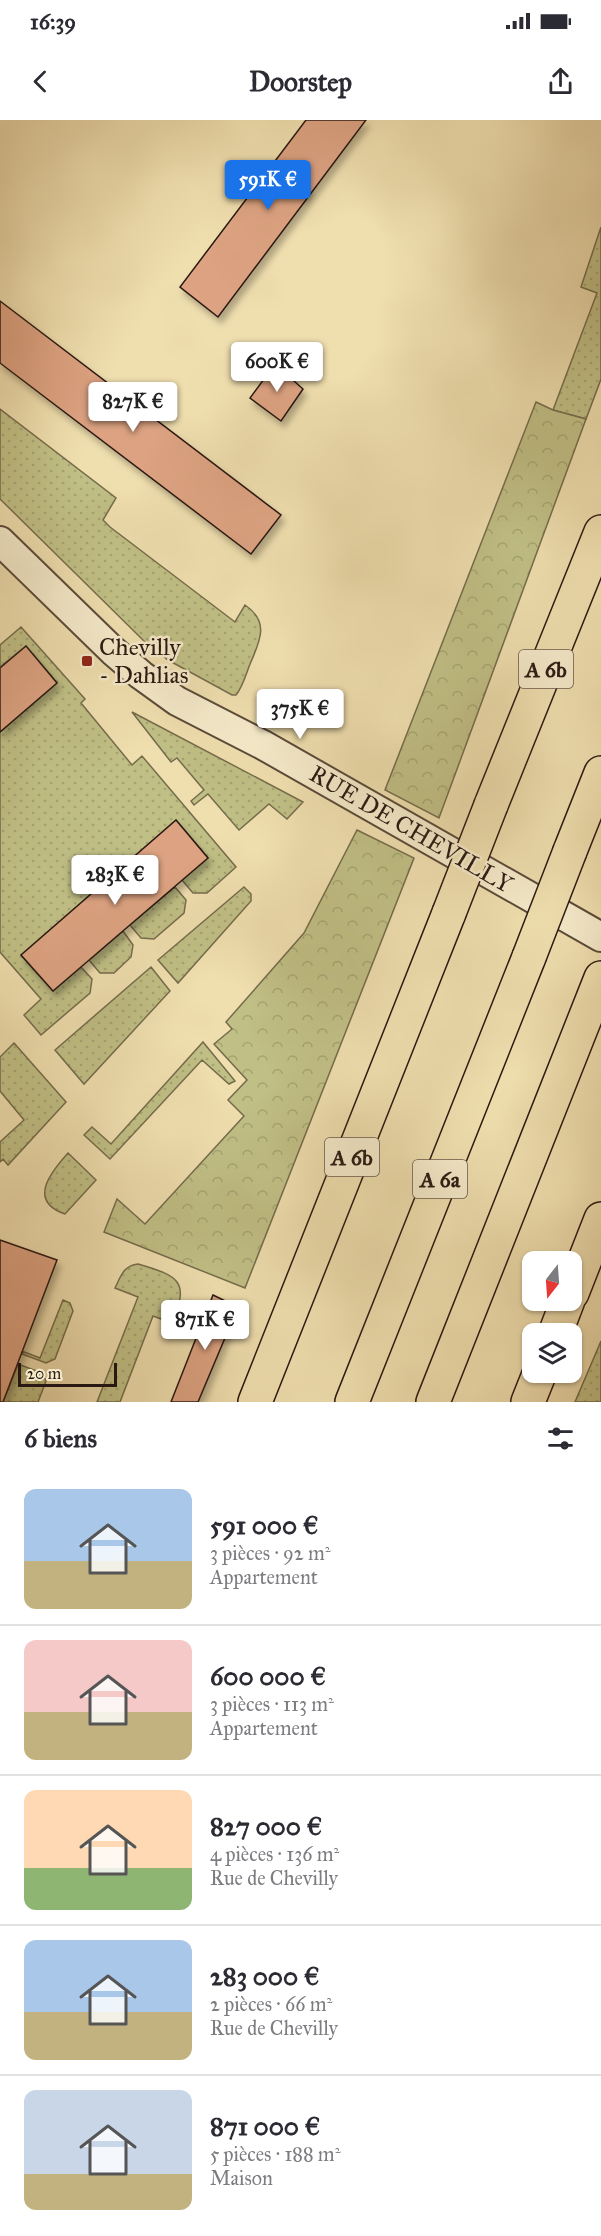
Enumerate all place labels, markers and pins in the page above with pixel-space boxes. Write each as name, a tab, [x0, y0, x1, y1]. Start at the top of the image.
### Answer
pin: 591K €	[219, 160, 317, 211]
pin: 600K €	[228, 342, 326, 393]
pin: 827K €	[84, 382, 182, 433]
place label: Chevilly - Dahlias	[99, 632, 188, 690]
marker: Chevilly - Dahlias	[80, 654, 94, 668]
pin: 375K €	[251, 689, 349, 740]
pin: 283K €	[66, 855, 164, 906]
pin: 871K €	[156, 1300, 254, 1351]

